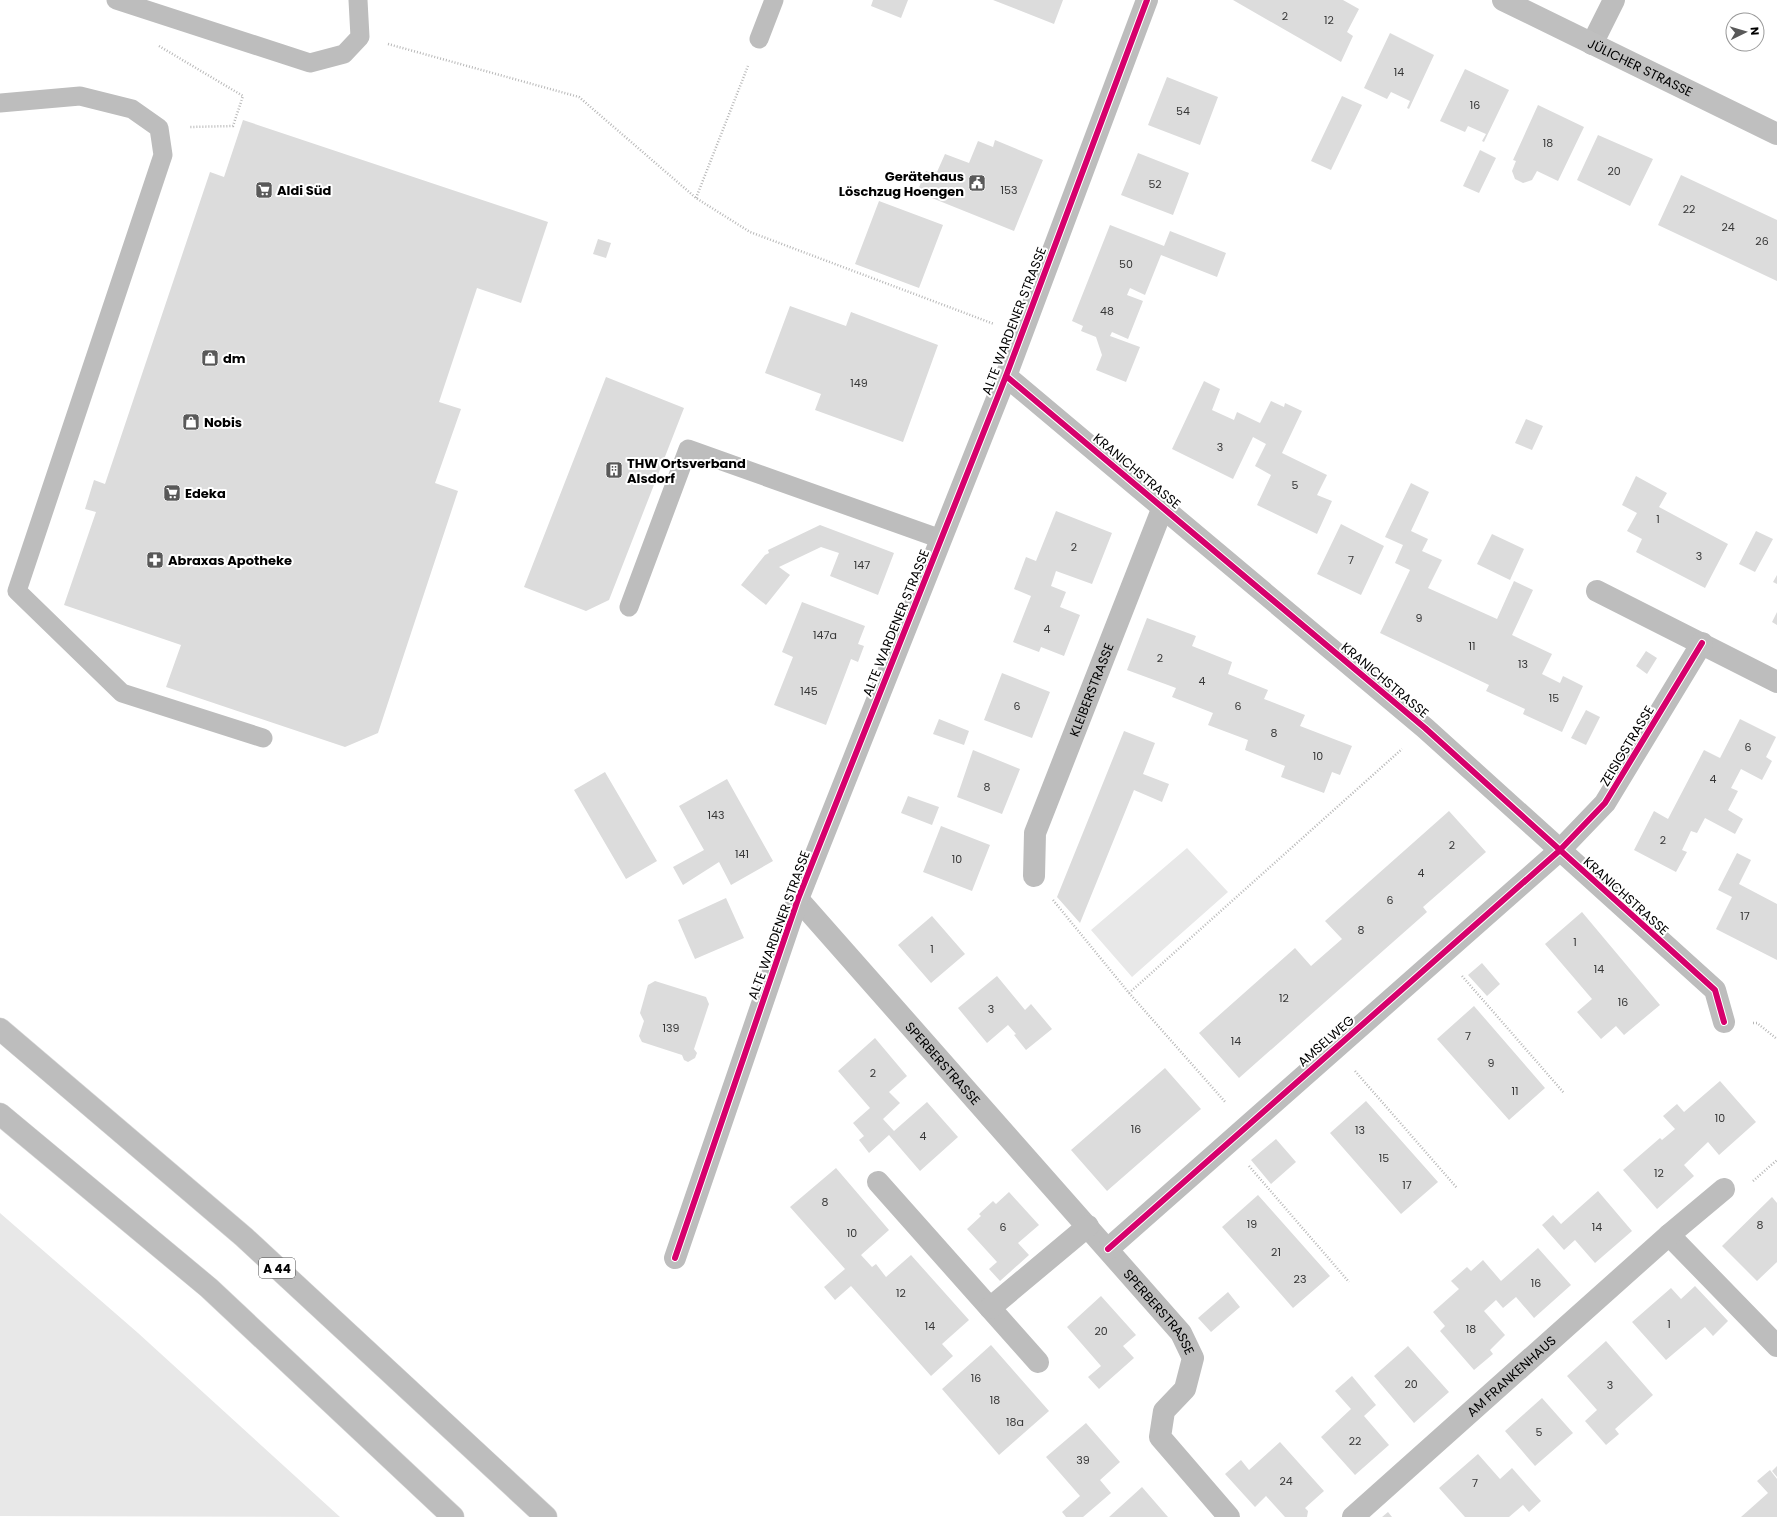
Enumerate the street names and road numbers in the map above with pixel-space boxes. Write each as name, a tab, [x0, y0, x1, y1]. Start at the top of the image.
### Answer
street label: JÜLICHER STRASSE	[1585, 33, 1696, 101]
street label: ALTE WARDENER STRASSE	[977, 244, 1051, 398]
street label: KRANICHSTRASSE	[1089, 429, 1185, 513]
street label: ALTE WARDENER STRASSE	[858, 547, 934, 699]
street label: KRANICHSTRASSE	[1337, 638, 1433, 722]
street label: KLEIBERSTRASSE	[1064, 640, 1118, 739]
street label: ZEISIGSTRASSE	[1595, 702, 1659, 790]
street label: ALTE WARDENER STRASSE	[743, 848, 815, 1002]
street label: KRANICHSTRASSE	[1579, 852, 1673, 940]
street label: AMSELWEG	[1294, 1011, 1358, 1071]
street label: SPERBERSTRASSE	[901, 1017, 985, 1109]
road number: A 44	[259, 1258, 295, 1278]
street label: SPERBERSTRASSE	[1119, 1265, 1200, 1358]
street label: AM FRANKENHAUS	[1462, 1331, 1560, 1421]

